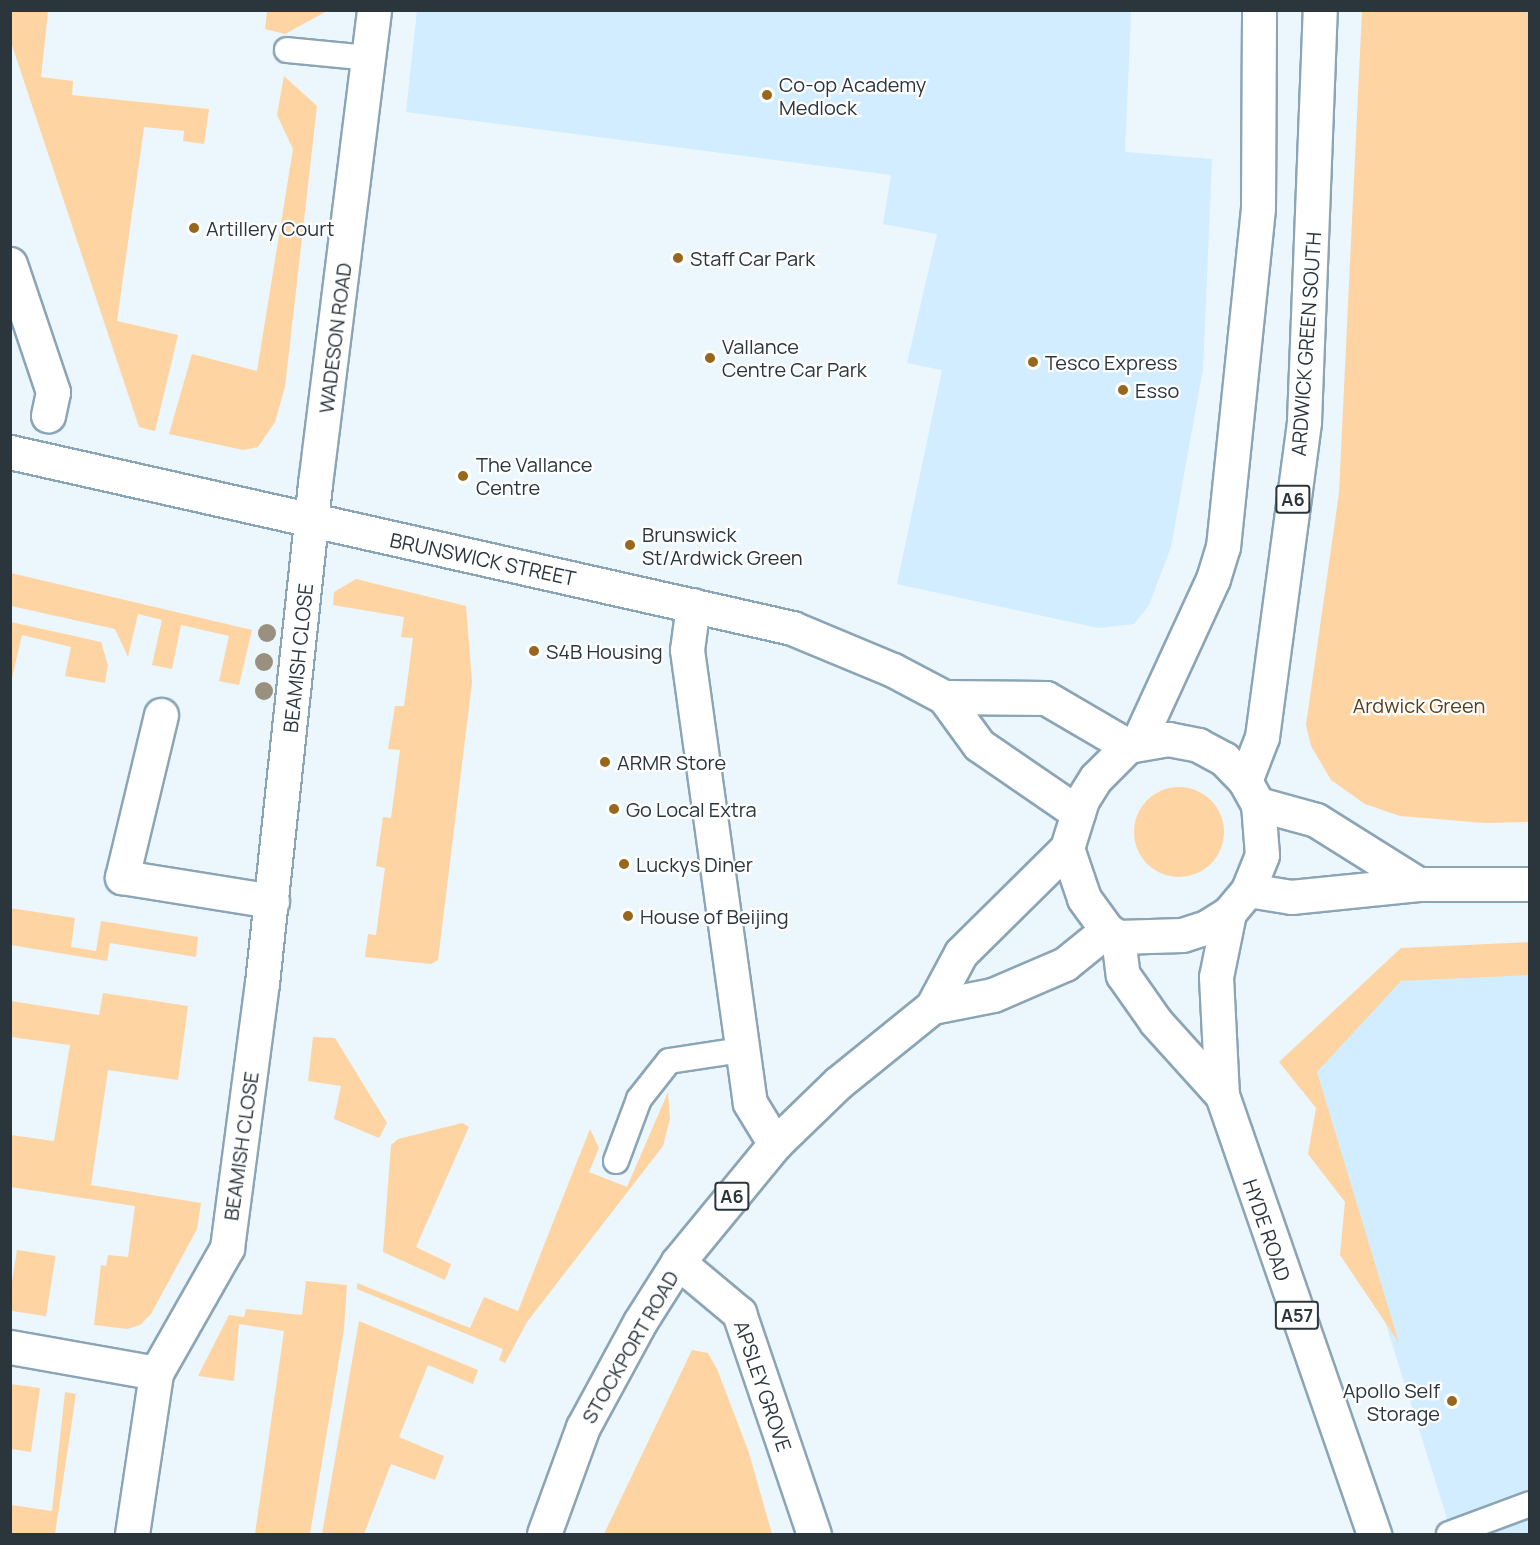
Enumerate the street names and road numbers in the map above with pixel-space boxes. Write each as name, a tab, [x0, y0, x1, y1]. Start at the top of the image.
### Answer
street label: ARDWICK GREEN SOUTH	[1286, 231, 1326, 457]
street label: WADESON ROAD	[314, 261, 356, 415]
road number: A6	[1275, 484, 1311, 514]
street label: BRUNSWICK STREET	[388, 528, 578, 590]
street label: BEAMISH CLOSE	[278, 582, 318, 734]
street label: BEAMISH CLOSE	[219, 1070, 263, 1222]
street label: HYDE ROAD	[1238, 1176, 1296, 1284]
road number: A6	[714, 1181, 750, 1211]
street label: STOCKPORT ROAD	[576, 1266, 684, 1428]
road number: A57	[1274, 1300, 1320, 1330]
street label: APSLEY GROVE	[729, 1317, 797, 1455]

